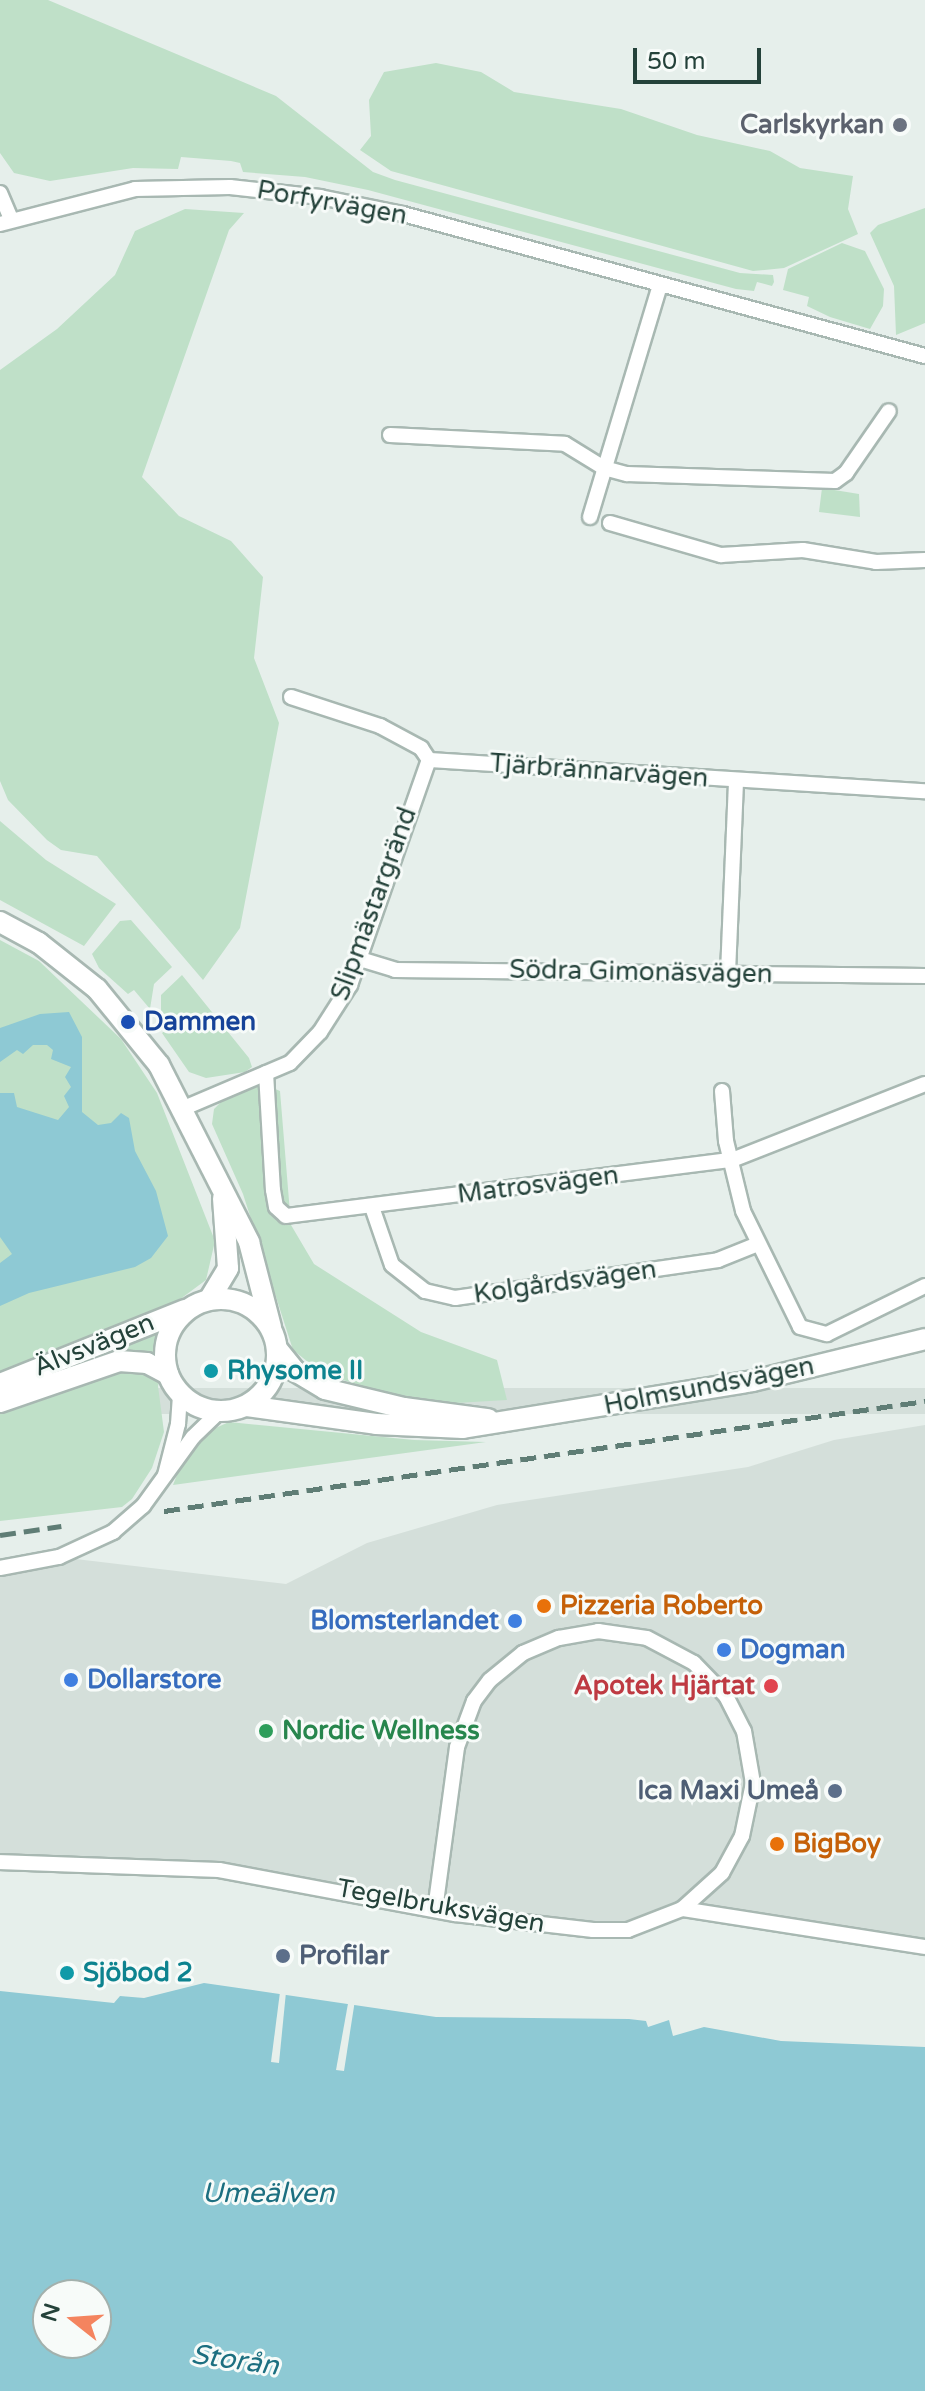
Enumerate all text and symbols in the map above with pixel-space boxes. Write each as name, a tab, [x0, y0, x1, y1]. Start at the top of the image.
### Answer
scale bar	[637, 32, 765, 82]
text: 50 m	[647, 47, 705, 76]
place label: Carlskyrkan	[740, 109, 884, 141]
marker: Carlskyrkan	[891, 116, 909, 134]
street label: Porfyrvägen	[254, 174, 410, 232]
street label: Tjärbrännarvägen	[489, 748, 709, 794]
street label: Slipmästargränd	[325, 803, 423, 1005]
street label: Södra Gimonäsvägen	[509, 954, 773, 990]
place label: Dammen	[144, 1006, 256, 1038]
marker: Dammen	[119, 1013, 137, 1031]
street label: Matrosvägen	[456, 1160, 620, 1210]
street label: Kolgårdsvägen	[472, 1254, 658, 1310]
street label: Älvsvägen	[29, 1307, 159, 1383]
street label: Holmsundsvägen	[601, 1350, 817, 1422]
place label: Rhysome II	[227, 1355, 364, 1387]
marker: Rhysome II	[202, 1362, 220, 1380]
place label: Pizzeria Roberto	[560, 1590, 763, 1622]
marker: Pizzeria Roberto	[535, 1597, 553, 1615]
place label: Blomsterlandet	[310, 1605, 499, 1637]
marker: Blomsterlandet	[506, 1612, 524, 1630]
place label: Dogman	[740, 1634, 846, 1666]
marker: Dogman	[715, 1641, 733, 1659]
place label: Dollarstore	[87, 1664, 222, 1696]
place label: Apotek Hjärtat	[574, 1670, 755, 1702]
marker: Dollarstore	[62, 1671, 80, 1689]
marker: Apotek Hjärtat	[762, 1677, 780, 1695]
place label: Nordic Wellness	[282, 1715, 480, 1747]
marker: Nordic Wellness	[257, 1722, 275, 1740]
place label: Ica Maxi Umeå	[637, 1775, 819, 1807]
marker: Ica Maxi Umeå	[826, 1782, 844, 1800]
place label: BigBoy	[793, 1828, 881, 1860]
marker: BigBoy	[768, 1835, 786, 1853]
street label: Tegelbruksvägen	[335, 1872, 547, 1940]
place label: Profilar	[299, 1940, 389, 1972]
marker: Profilar	[274, 1947, 292, 1965]
place label: Sjöbod 2	[83, 1957, 193, 1989]
marker: Sjöbod 2	[58, 1964, 76, 1982]
water label: Umeälven	[202, 2176, 334, 2210]
north arrow	[32, 2279, 112, 2359]
text: N	[36, 2300, 66, 2325]
water label: Storån	[189, 2337, 281, 2383]

